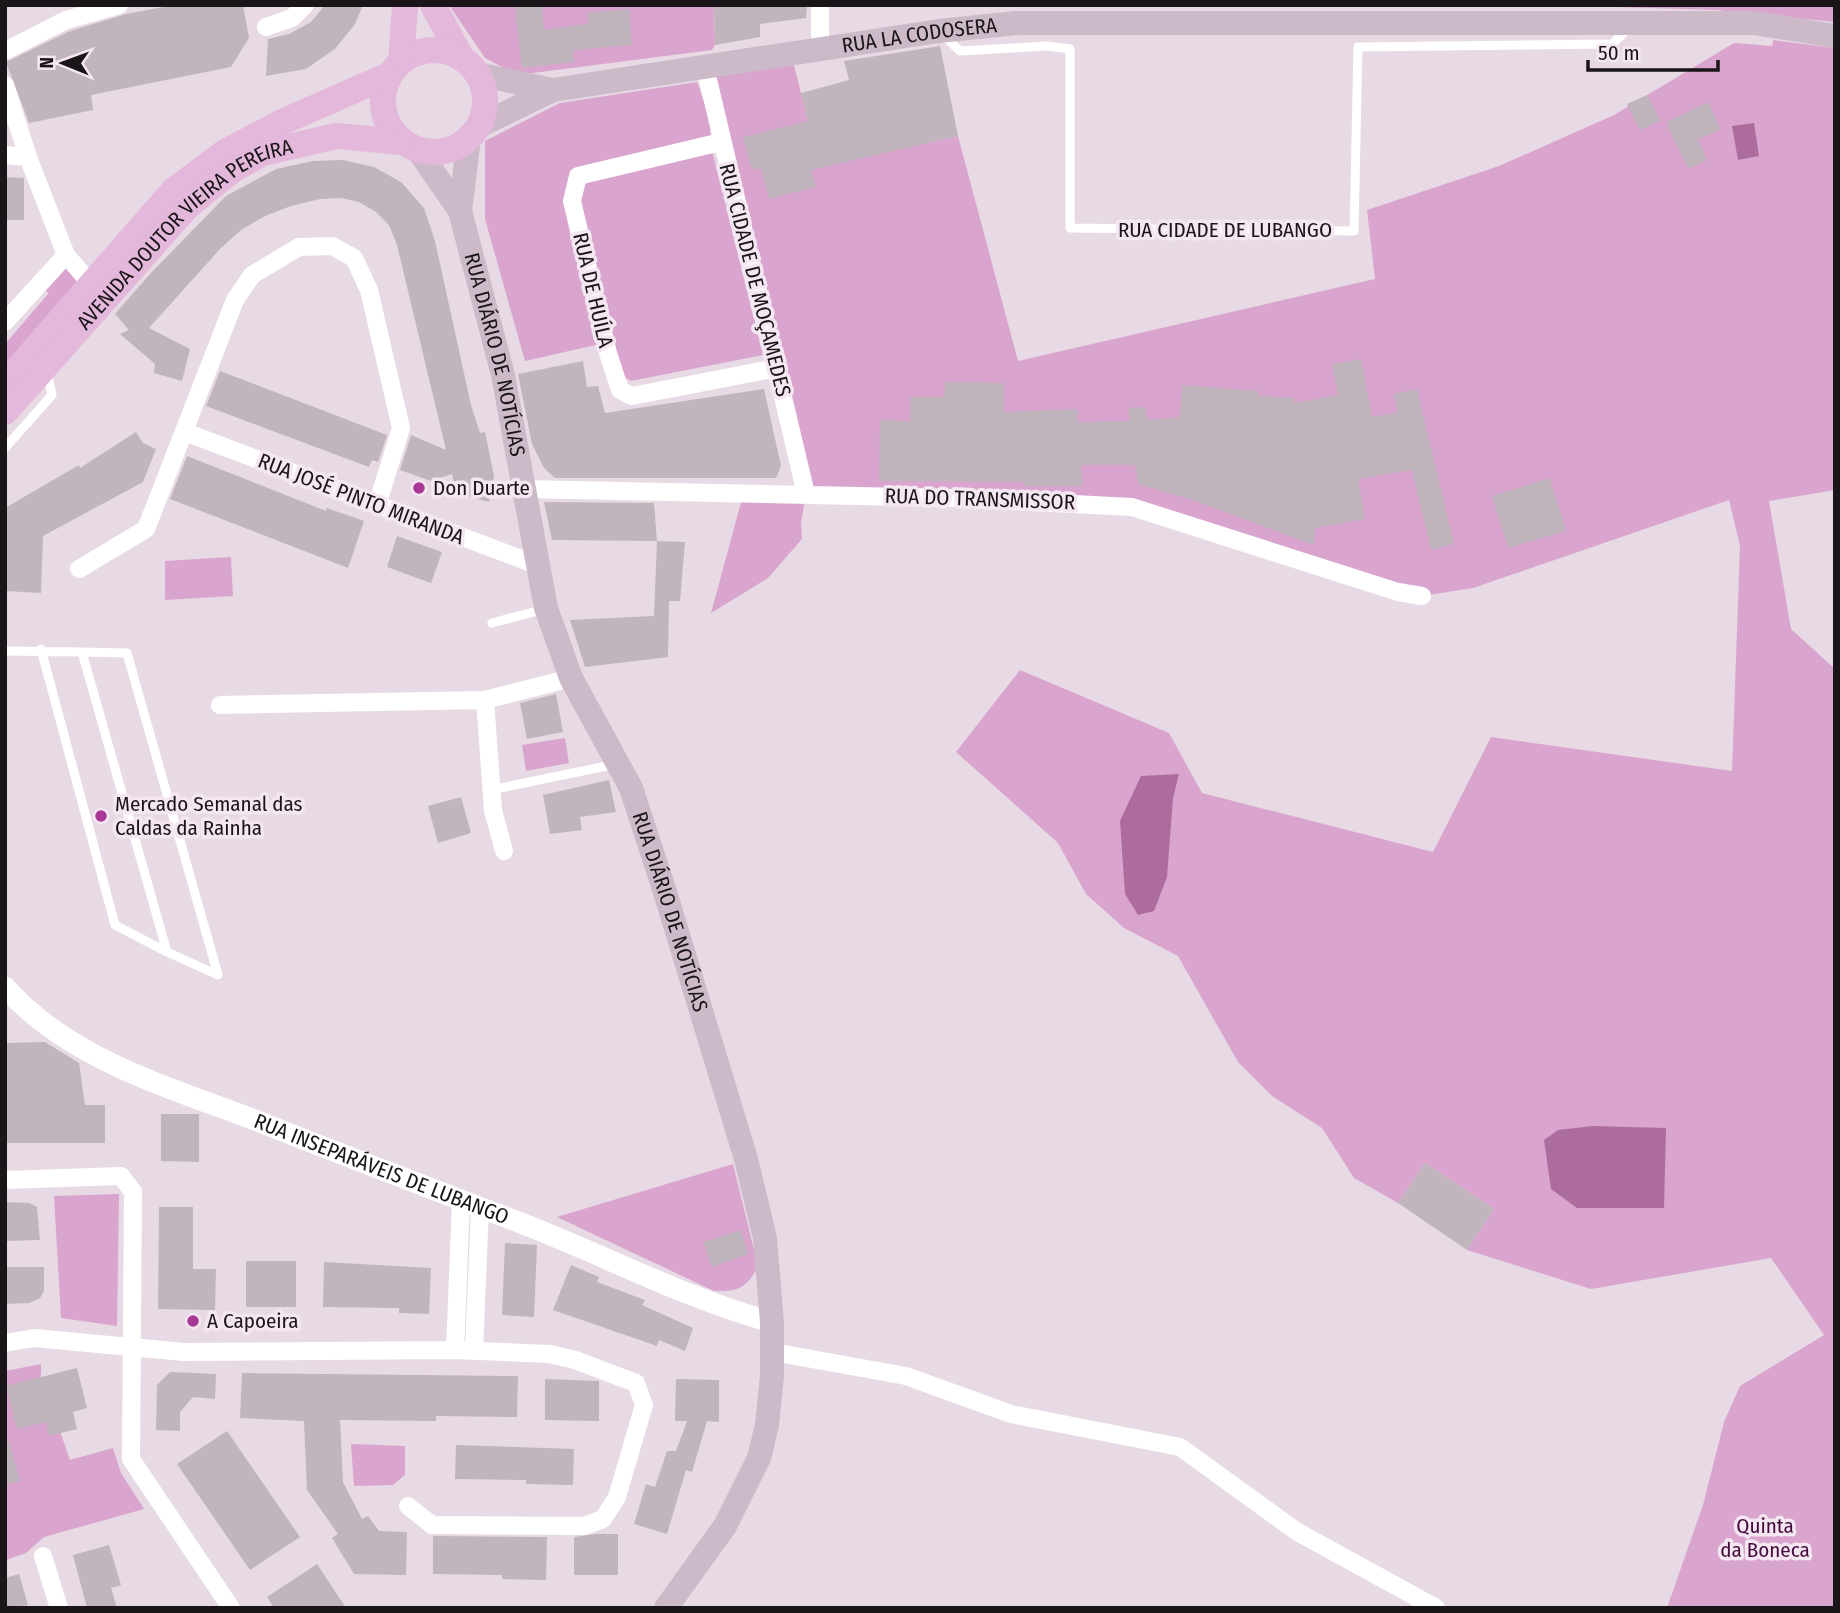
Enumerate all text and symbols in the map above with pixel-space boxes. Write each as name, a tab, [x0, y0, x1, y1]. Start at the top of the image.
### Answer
street label: RUA LA CODOSERA	[840, 12, 998, 59]
north arrow	[28, 28, 98, 98]
scale bar	[1588, 28, 1717, 72]
text: 50 m	[1598, 40, 1640, 66]
text: N	[35, 57, 58, 69]
street label: AVENIDA DOUTOR VIEIRA PEREIRA	[71, 134, 295, 335]
street label: RUA CIDADE DE MOÇAMEDES	[713, 161, 797, 399]
street label: RUA CIDADE DE LUBANGO	[1118, 217, 1332, 243]
street label: RUA DE HUÍLA	[567, 230, 619, 350]
street label: RUA DIÁRIO DE NOTÍCIAS	[459, 250, 531, 459]
street label: RUA JOSÉ PINTO MIRANDA	[254, 448, 468, 550]
place label: Don Duarte	[433, 475, 530, 501]
marker: Don Duarte	[411, 480, 427, 496]
street label: RUA DO TRANSMISSOR	[884, 483, 1076, 515]
place label: Mercado Semanal das Caldas da Rainha	[115, 791, 303, 841]
marker: Mercado Semanal das Caldas da Rainha	[93, 808, 109, 824]
street label: RUA DIÁRIO DE NOTÍCIAS	[627, 808, 714, 1015]
street label: RUA INSEPARÁVEIS DE LUBANGO	[250, 1108, 513, 1230]
place label: A Capoeira	[207, 1308, 299, 1334]
marker: A Capoeira	[185, 1313, 201, 1329]
park label: Quinta da Boneca	[1720, 1513, 1810, 1563]

